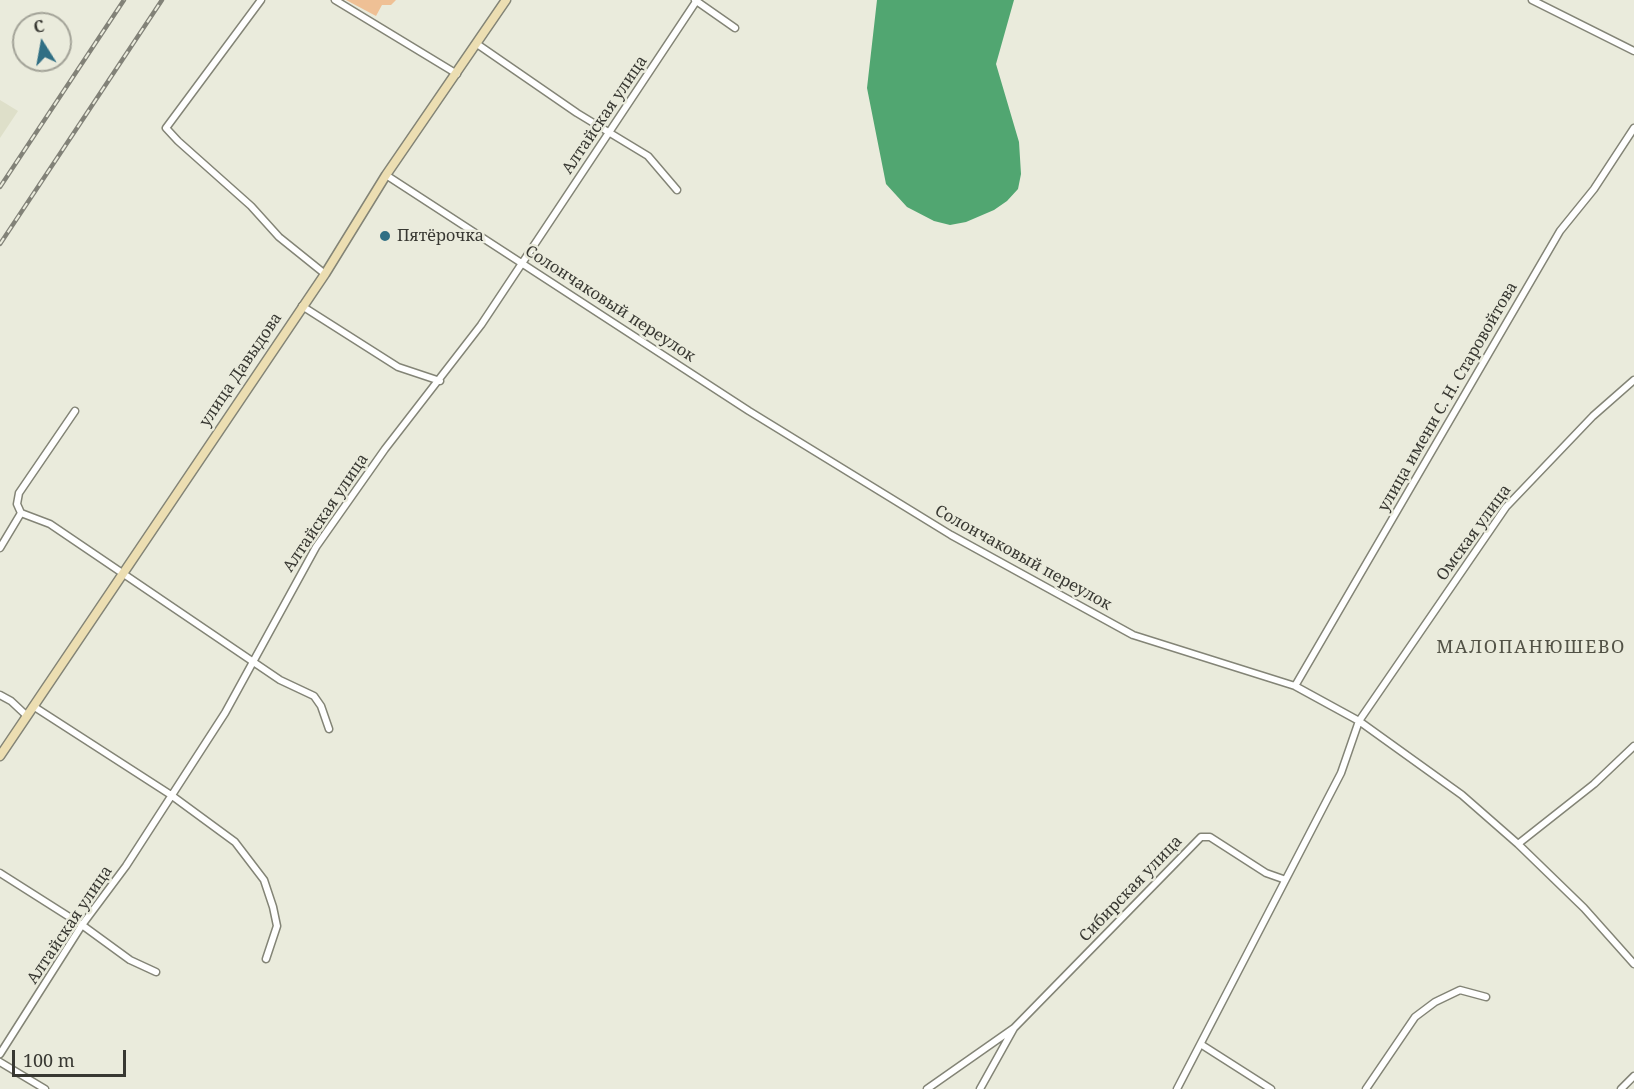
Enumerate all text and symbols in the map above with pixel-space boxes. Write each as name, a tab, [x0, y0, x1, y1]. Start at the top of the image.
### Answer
north arrow	[12, 12, 72, 72]
text: С	[32, 14, 46, 38]
street label: Алтайская улица	[558, 52, 652, 178]
place label: Пятёрочка	[397, 226, 484, 246]
marker: Пятёрочка	[378, 229, 392, 243]
street label: Солончаковый переулок	[521, 242, 699, 366]
street label: улица имени С. Н. Старовойтова	[1374, 279, 1522, 515]
street label: улица Давыдова	[196, 309, 286, 431]
street label: Алтайская улица	[279, 450, 373, 576]
street label: Омская улица	[1433, 481, 1515, 585]
street label: Солончаковый переулок	[931, 501, 1115, 615]
district label: МАЛОПАНЮШЕВО	[1436, 637, 1626, 659]
street label: Сибирская улица	[1075, 832, 1187, 946]
street label: Алтайская улица	[23, 862, 117, 988]
scale bar	[15, 1038, 129, 1076]
text: 100 m	[23, 1048, 75, 1072]

